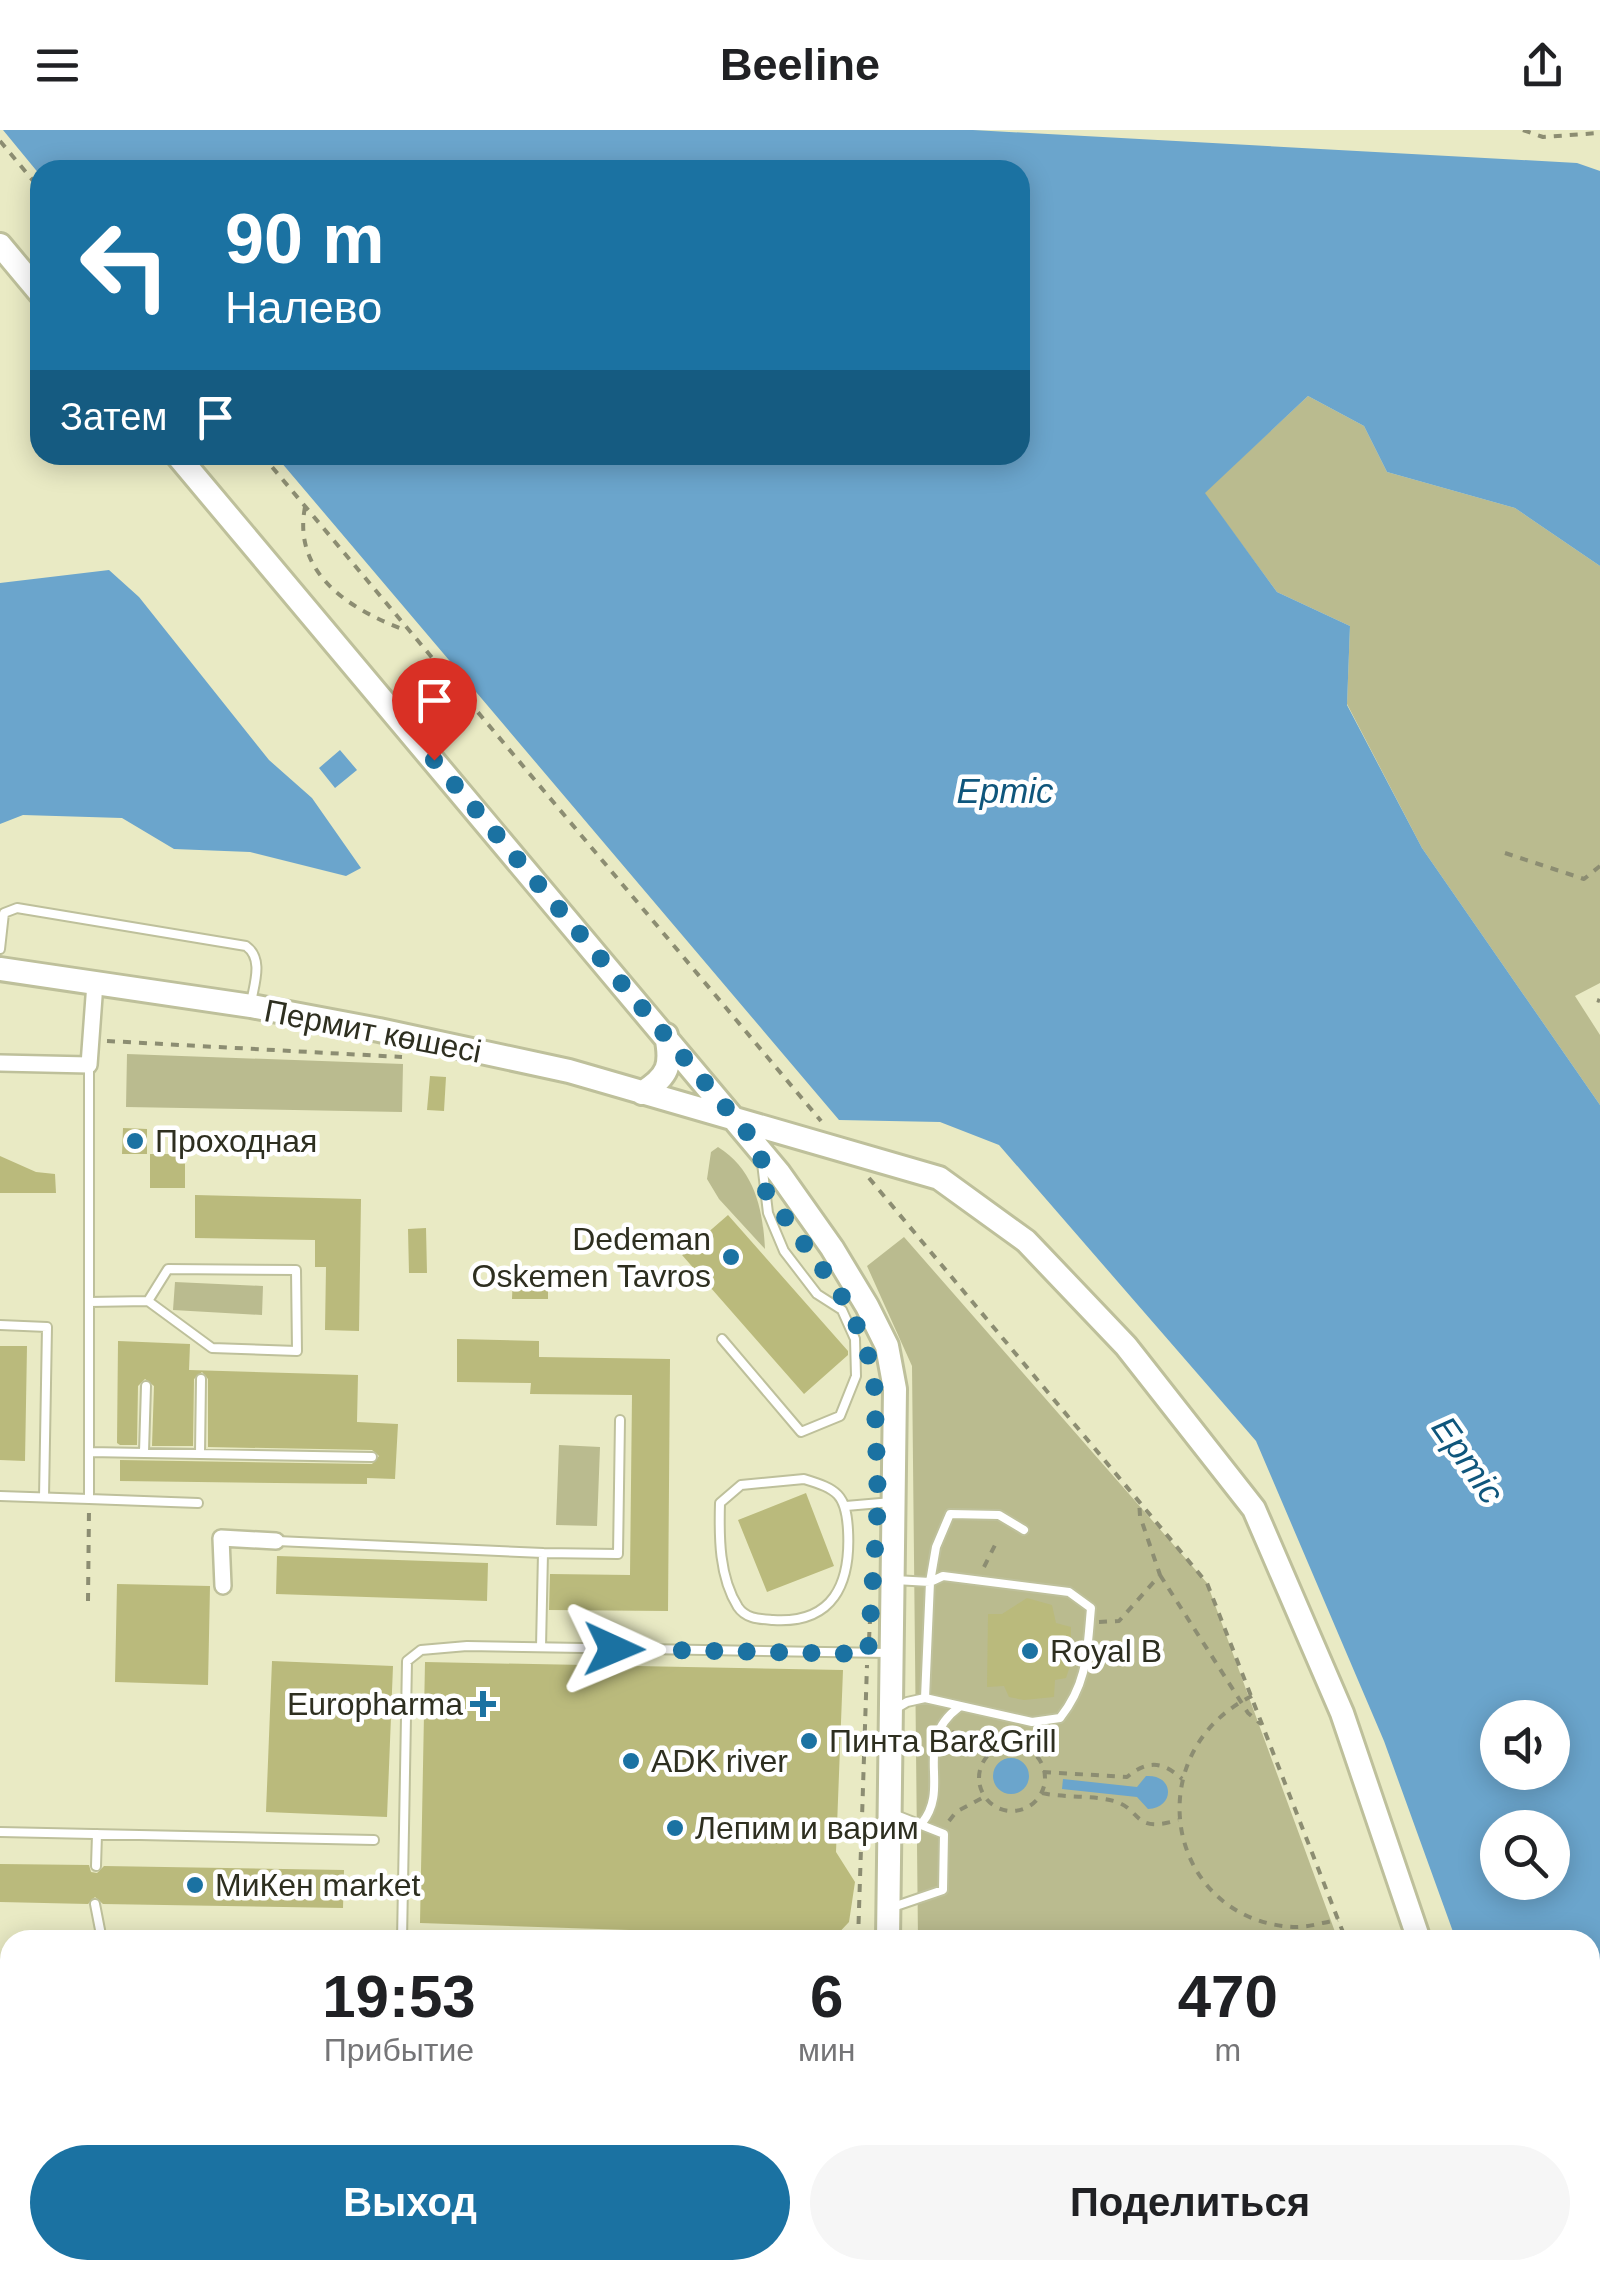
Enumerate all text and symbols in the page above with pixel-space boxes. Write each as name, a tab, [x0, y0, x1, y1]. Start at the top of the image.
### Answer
icon: menu	[30, 38, 85, 93]
icon: share	[1515, 38, 1570, 93]
text: Beeline	[720, 39, 880, 90]
icon: left	[60, 200, 190, 330]
text: 90 m	[225, 200, 385, 278]
text: Налево	[225, 282, 382, 333]
icon: arrive	[188, 390, 243, 445]
text: Затем	[60, 396, 168, 438]
pin	[392, 658, 477, 761]
icon: arrive	[407, 673, 462, 728]
water label: Ертіс	[956, 771, 1054, 810]
street label: Пермит көшесі	[261, 992, 485, 1070]
place label: Проходная	[155, 1123, 317, 1159]
marker: Проходная	[124, 1130, 146, 1152]
place label: Dedeman Oskemen Tavros	[472, 1221, 711, 1294]
marker: Dedeman Oskemen Tavros	[720, 1246, 742, 1268]
water label: Ертіс	[1425, 1409, 1513, 1511]
position arrow	[562, 1597, 666, 1701]
place label: Royal B	[1050, 1633, 1162, 1669]
marker: Royal B	[1019, 1640, 1041, 1662]
place label: Europharma	[287, 1686, 463, 1722]
marker: Europharma	[472, 1693, 494, 1715]
map controls	[1480, 1700, 1570, 1900]
button: sound	[1480, 1700, 1570, 1790]
place label: Пинта Bar&Grill	[829, 1723, 1057, 1759]
marker: Пинта Bar&Grill	[798, 1730, 820, 1752]
place label: ADK river	[651, 1743, 788, 1779]
marker: ADK river	[620, 1750, 642, 1772]
place label: Лепим и варим	[695, 1810, 919, 1846]
button: search	[1480, 1810, 1570, 1900]
marker: Лепим и варим	[664, 1817, 686, 1839]
place label: МиКен market	[215, 1867, 420, 1903]
marker: МиКен market	[184, 1874, 206, 1896]
text: 19:53	[322, 1963, 476, 2030]
text: 6	[810, 1963, 843, 2030]
text: 470	[1178, 1963, 1278, 2030]
text: Прибытие	[324, 2032, 474, 2068]
text: мин	[798, 2032, 855, 2068]
text: m	[1214, 2032, 1241, 2068]
button: Выход	[30, 2145, 790, 2260]
button: Поделиться	[810, 2145, 1570, 2260]

